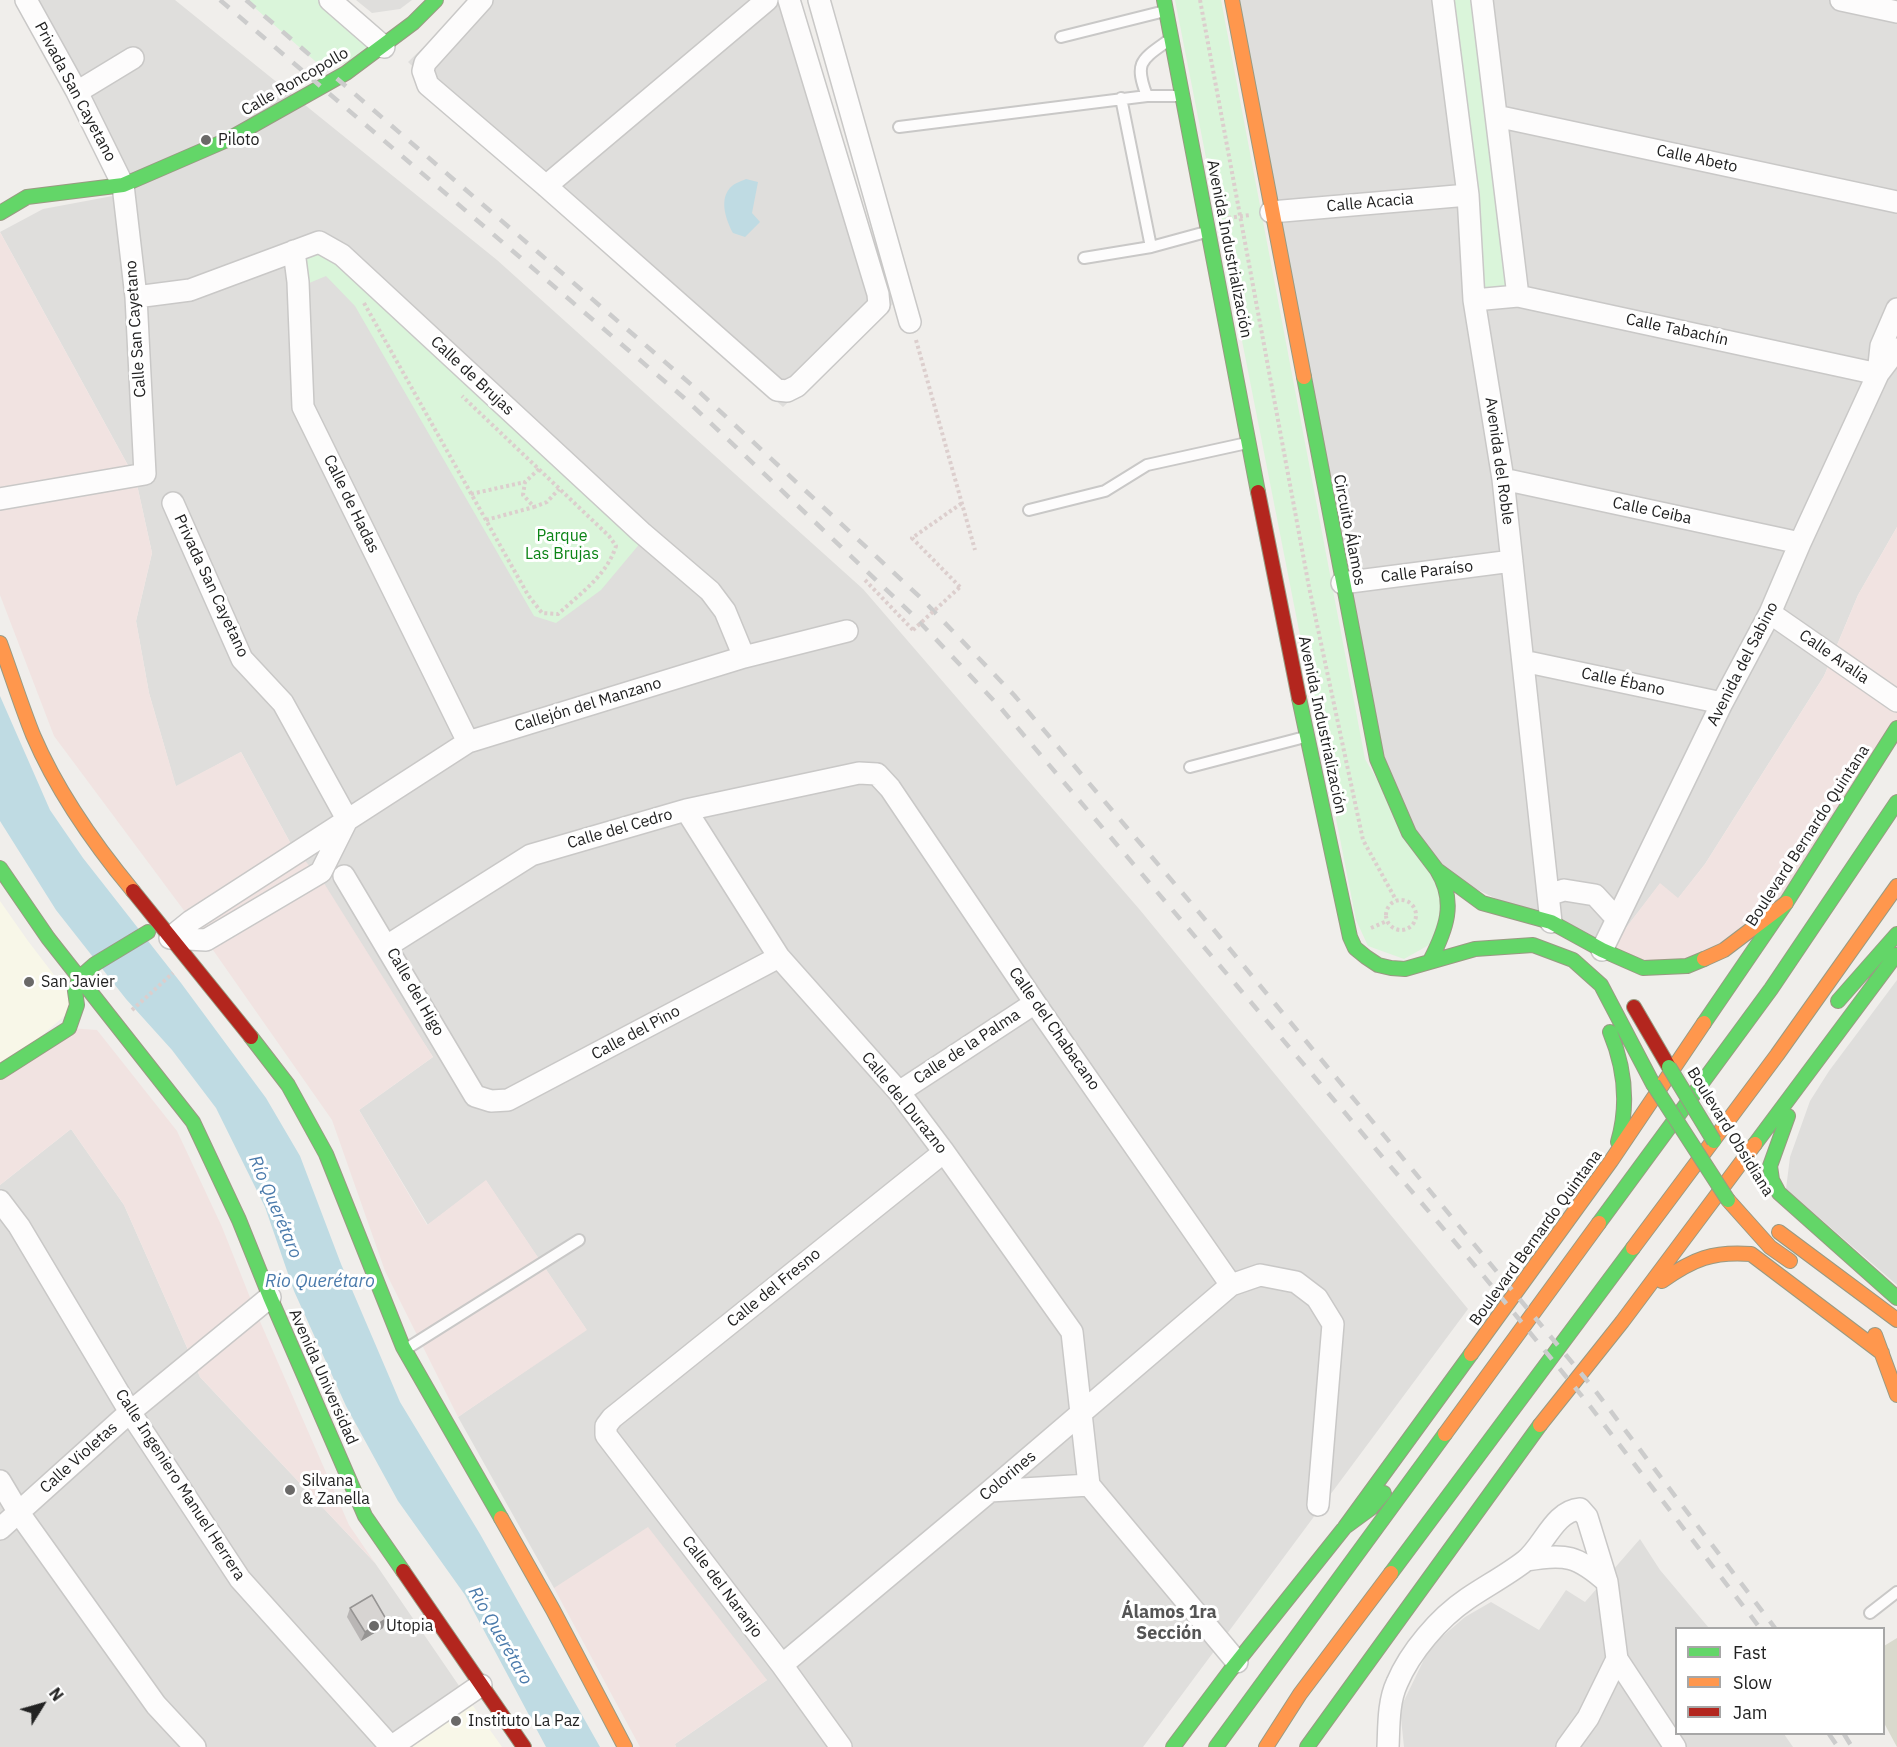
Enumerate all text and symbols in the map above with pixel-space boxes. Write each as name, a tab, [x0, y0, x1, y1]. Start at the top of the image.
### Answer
street label: Privada San Cayetano	[30, 19, 120, 165]
street label: Calle Roncopollo	[238, 44, 352, 120]
place label: Piloto	[218, 130, 260, 150]
marker: Piloto	[199, 133, 213, 147]
street label: Calle Abeto	[1655, 141, 1739, 177]
street label: Avenida Industrialización	[1202, 158, 1256, 340]
street label: Calle Acacia	[1326, 190, 1414, 216]
street label: Calle San Cayetano	[122, 260, 150, 398]
street label: Calle Tabachín	[1624, 310, 1730, 350]
street label: Calle de Brujas	[426, 332, 518, 420]
street label: Avenida del Roble	[1481, 396, 1517, 526]
street label: Calle de Hadas	[319, 452, 383, 556]
street label: Circuito Álamos	[1329, 473, 1369, 587]
street label: Calle Ceiba	[1611, 493, 1693, 529]
street label: Privada San Cayetano	[169, 512, 253, 660]
park label: Parque Las Brujas	[525, 526, 599, 564]
street label: Calle Paraíso	[1380, 557, 1474, 587]
street label: Avenida del Sabino	[1703, 599, 1783, 729]
street label: Calle Aralia	[1795, 626, 1873, 688]
street label: Avenida Industrialización	[1294, 634, 1350, 816]
street label: Calle Ébano	[1579, 664, 1667, 700]
street label: Callejón del Manzano	[512, 674, 664, 736]
street label: Boulevard Bernardo Quintana	[1742, 742, 1874, 930]
street label: Calle del Cedro	[565, 805, 675, 853]
street label: Calle del Higo	[382, 945, 448, 1039]
street label: Calle del Chabacano	[1004, 964, 1104, 1094]
place label: San Javier	[41, 972, 115, 992]
marker: San Javier	[22, 975, 36, 989]
street label: Calle del Pino	[588, 1002, 684, 1064]
street label: Calle de la Palma	[910, 1005, 1024, 1089]
street label: Calle del Durazno	[857, 1048, 951, 1158]
street label: Boulevard Obsidiana	[1683, 1064, 1777, 1200]
street label: Boulevard Bernardo Quintana	[1466, 1146, 1606, 1330]
water label: Río Querétaro	[244, 1152, 306, 1262]
street label: Calle del Fresno	[723, 1244, 825, 1332]
water label: Rio Querétaro	[265, 1271, 375, 1293]
street label: Avenida Universidad	[284, 1306, 362, 1448]
street label: Calle Ingeniero Manuel Herrera	[111, 1386, 249, 1584]
street label: Calle Violetas	[36, 1418, 122, 1498]
street label: Colorines	[976, 1447, 1040, 1505]
place label: Silvana & Zanella	[302, 1471, 370, 1509]
marker: Silvana & Zanella	[283, 1483, 297, 1497]
street label: Calle del Naranjo	[678, 1532, 766, 1642]
water label: Río Querétaro	[463, 1583, 537, 1689]
district label: Álamos 1ra Sección	[1121, 1602, 1217, 1644]
place label: Utopia	[386, 1616, 433, 1636]
marker: Utopia	[367, 1619, 381, 1633]
legend	[1675, 1627, 1885, 1735]
text: Fast	[1733, 1641, 1767, 1664]
text: Slow	[1733, 1671, 1772, 1694]
north arrow	[12, 1675, 72, 1735]
text: N	[45, 1684, 68, 1705]
text: Jam	[1733, 1701, 1768, 1724]
place label: Instituto La Paz	[468, 1711, 580, 1731]
marker: Instituto La Paz	[449, 1714, 463, 1728]

